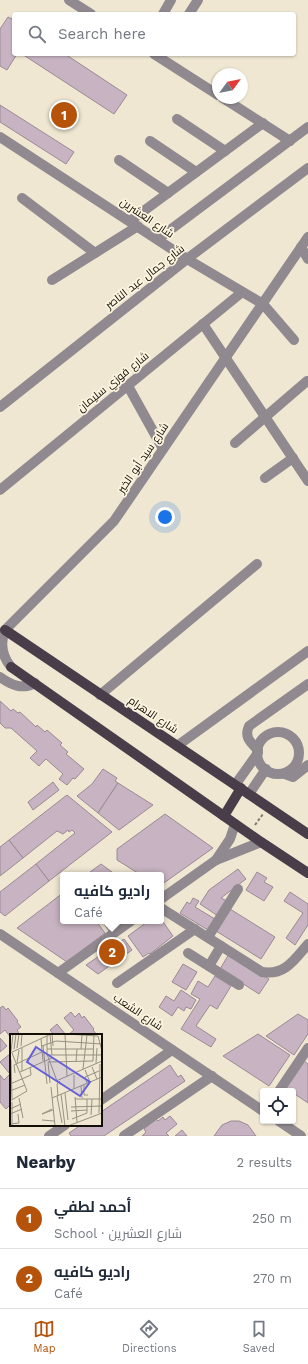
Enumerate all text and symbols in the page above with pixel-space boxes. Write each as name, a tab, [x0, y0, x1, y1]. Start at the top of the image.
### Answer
search box	[12, 12, 296, 56]
icon: search	[26, 23, 48, 45]
text: Search here	[58, 25, 146, 43]
north arrow	[212, 68, 248, 104]
pin: 1	[51, 100, 77, 130]
street label: شارع العشرين	[117, 195, 176, 242]
street label: شارع جمال عبد الناصر	[102, 242, 188, 313]
street label: شارع فوزي سليمان	[75, 349, 153, 416]
street label: شارع سيد أبو الخير	[113, 420, 172, 497]
your location	[155, 507, 175, 527]
street label: شارع الاهرام	[125, 694, 180, 737]
popup	[60, 872, 164, 924]
text: راديو كافيه	[74, 882, 150, 900]
text: Café	[74, 905, 103, 920]
pin: 2	[99, 937, 125, 967]
street label: شارع الشعب	[110, 991, 165, 1034]
inset map	[10, 1034, 102, 1126]
map controls	[260, 1088, 296, 1124]
button: locate	[260, 1088, 296, 1124]
text: Nearby	[16, 1152, 75, 1172]
text: 2 results	[237, 1155, 292, 1170]
text: أحمد لطفي	[54, 1198, 131, 1216]
text: 1	[26, 1211, 32, 1226]
text: 250 m	[252, 1211, 292, 1226]
text: School · شارع العشرين	[54, 1226, 182, 1241]
text: راديو كافيه	[54, 1263, 130, 1281]
text: 2	[25, 1271, 33, 1286]
text: 270 m	[253, 1271, 292, 1286]
text: Café	[54, 1286, 83, 1301]
tab: Map	[33, 1318, 56, 1355]
tab: Directions	[122, 1318, 176, 1355]
tab: Saved	[243, 1318, 275, 1355]

